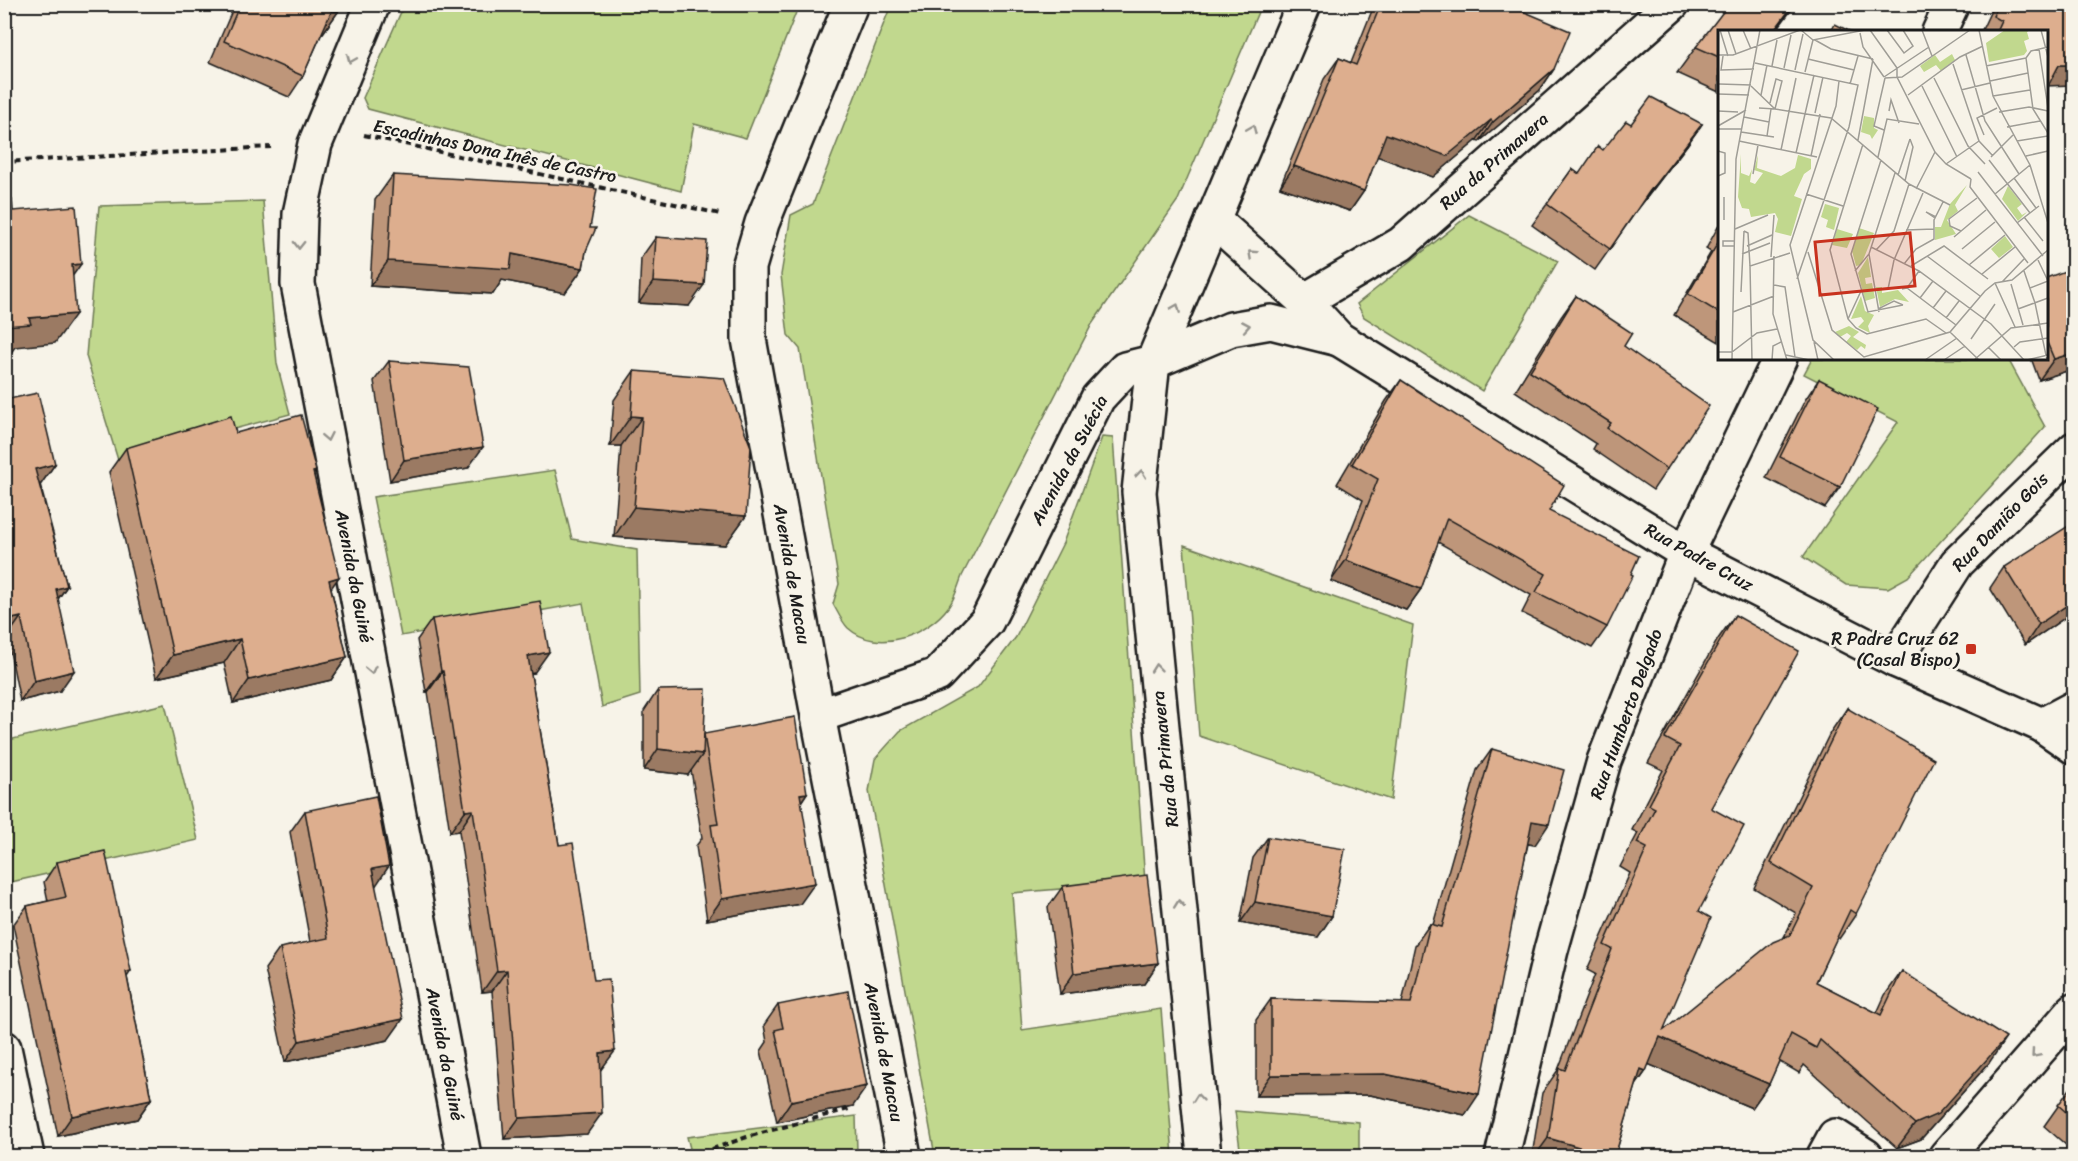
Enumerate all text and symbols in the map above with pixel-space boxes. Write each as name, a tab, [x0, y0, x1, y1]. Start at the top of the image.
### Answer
inset map	[1718, 30, 2048, 360]
one-way arrow	[346, 52, 358, 63]
street label: Rua da Primavera	[1432, 104, 1556, 218]
street label: Escadinhas Dona Inês de Castro	[370, 110, 620, 192]
one-way arrow	[1244, 124, 1256, 135]
one-way arrow	[293, 240, 305, 249]
one-way arrow	[1248, 250, 1259, 261]
one-way arrow	[1168, 304, 1180, 315]
one-way arrow	[1241, 320, 1251, 333]
street label: Avenida da Suécia	[1021, 389, 1117, 532]
one-way arrow	[320, 432, 333, 442]
street label: Rua Damião Gois	[1944, 464, 2057, 580]
one-way arrow	[1134, 470, 1147, 479]
street label: Avenida de Macau	[764, 500, 820, 647]
street label: Avenida da Guiné	[325, 506, 383, 645]
street label: Rua Padre Cruz	[1638, 514, 1760, 601]
place label: R Padre Cruz 62 (Casal Bispo)	[1831, 623, 1961, 676]
street label: Rua Humberto Delgado	[1580, 624, 1672, 804]
marker: R Padre Cruz 62 (Casal Bispo)	[1964, 642, 1978, 656]
one-way arrow	[364, 664, 377, 674]
one-way arrow	[1150, 664, 1163, 673]
street label: Rua da Primavera	[1142, 689, 1188, 829]
one-way arrow	[1173, 900, 1186, 909]
street label: Avenida de Macau	[855, 978, 913, 1125]
street label: Avenida da Guiné	[416, 984, 474, 1123]
one-way arrow	[2031, 1047, 2042, 1058]
one-way arrow	[1192, 1094, 1205, 1103]

